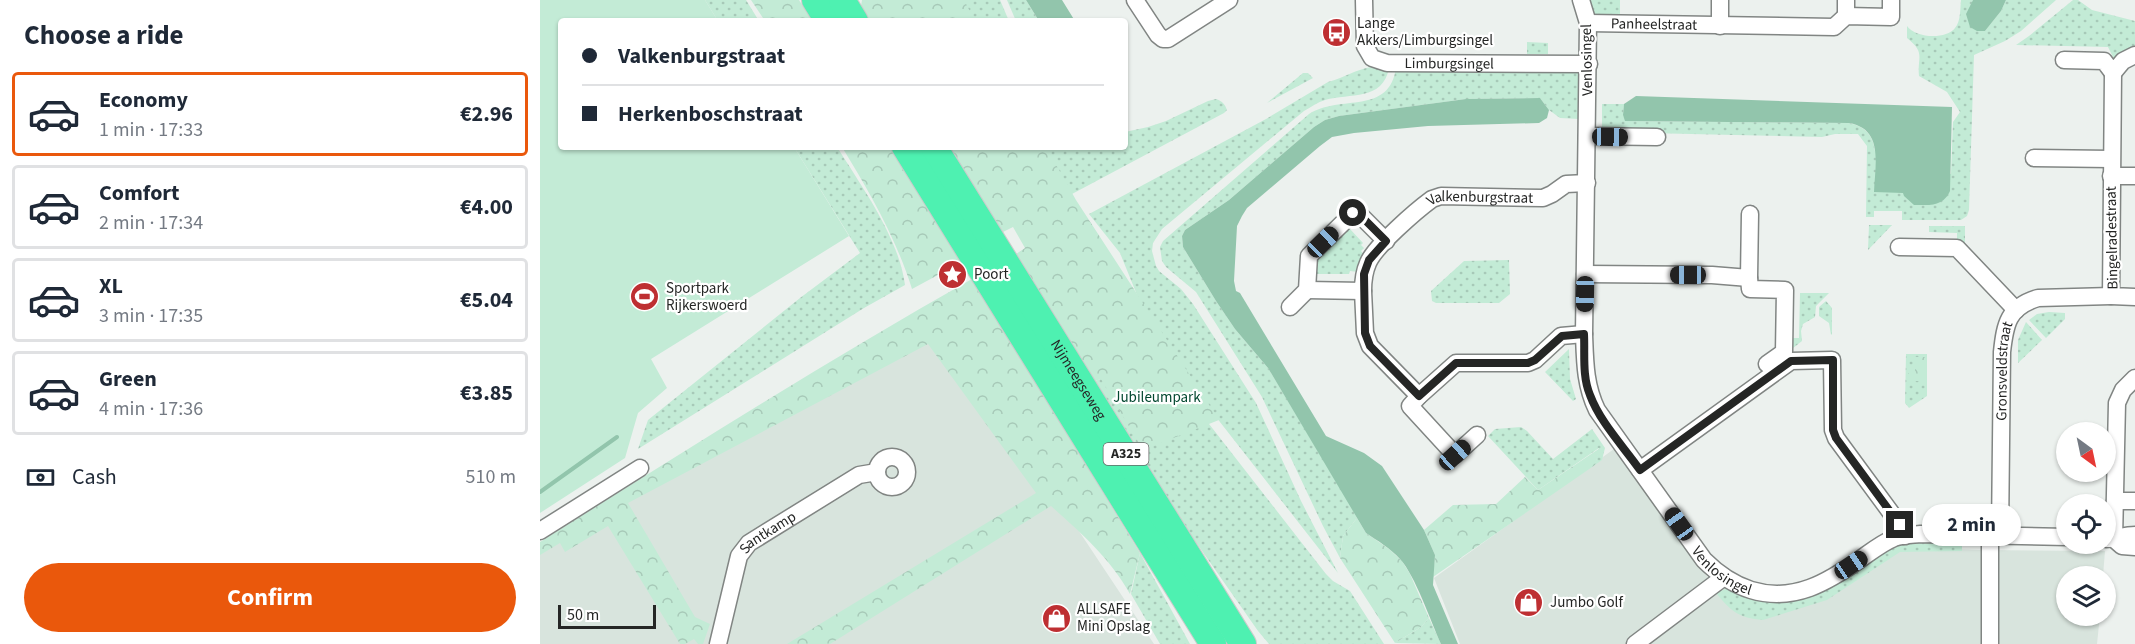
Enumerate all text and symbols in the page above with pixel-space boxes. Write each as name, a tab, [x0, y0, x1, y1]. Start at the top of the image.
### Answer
place label: Lange Akkers/Limburgsingel	[1357, 13, 1493, 51]
street label: Panheelstraat	[1611, 13, 1697, 35]
text: Choose a ride	[24, 16, 184, 55]
bus stop icon: Lange Akkers/Limburgsingel	[1320, 16, 1352, 48]
street label: Venlosingel	[1576, 24, 1598, 96]
text: Valkenburgstraat	[618, 40, 785, 72]
street label: Limburgsingel	[1405, 53, 1494, 74]
text: Economy	[99, 84, 188, 116]
icon: car	[27, 87, 81, 141]
text: €2.96	[460, 98, 513, 130]
text: Herkenboschstraat	[618, 98, 803, 130]
text: 1 min · 17:33	[99, 116, 203, 144]
car	[1592, 128, 1628, 146]
text: Comfort	[99, 177, 180, 209]
icon: car	[27, 180, 81, 234]
street label: Valkenburgstraat	[1422, 186, 1533, 210]
street label: Bingelradestraat	[2101, 186, 2123, 290]
text: €4.00	[460, 191, 513, 223]
route start	[1339, 199, 1366, 226]
text: 2 min · 17:34	[99, 209, 203, 237]
car	[1304, 223, 1342, 261]
place icon: Poort	[937, 258, 969, 290]
place label: Poort	[974, 264, 1009, 285]
car	[1670, 266, 1706, 284]
text: XL	[99, 270, 123, 302]
icon: car	[27, 273, 81, 327]
car	[1576, 276, 1594, 312]
place label: Sportpark Rijkerswoerd	[666, 278, 748, 316]
sports icon: Sportpark Rijkerswoerd	[629, 281, 661, 313]
text: €5.04	[460, 284, 513, 316]
text: 3 min · 17:35	[99, 302, 203, 330]
street label: Gronsveldstraat	[1991, 318, 2018, 421]
street label: Nijmeegseweg	[1046, 335, 1112, 424]
text: Green	[99, 363, 157, 395]
icon: car	[27, 366, 81, 420]
text: €3.85	[460, 377, 513, 409]
park label: Jubileumpark	[1113, 387, 1201, 408]
text: 4 min · 17:36	[99, 395, 203, 423]
north arrow	[2056, 422, 2116, 482]
map controls	[2056, 422, 2116, 626]
car	[1436, 436, 1474, 474]
road number: A325	[1104, 443, 1148, 465]
icon: cash	[24, 461, 57, 494]
text: Cash	[72, 461, 117, 493]
text: 510 m	[466, 463, 516, 491]
button: locate	[2056, 494, 2116, 554]
car	[1661, 504, 1697, 544]
callout: 2 min	[1921, 504, 2020, 546]
street label: Santkamp	[734, 506, 800, 558]
route end	[1886, 511, 1913, 538]
text: 2 min	[1947, 511, 1996, 539]
street label: Venlosingel	[1687, 542, 1755, 600]
car	[1831, 547, 1871, 583]
button: Confirm	[24, 563, 516, 632]
button: layers	[2056, 566, 2116, 626]
shop icon: Jumbo Golf	[1513, 586, 1545, 618]
place label: Jumbo Golf	[1550, 592, 1623, 613]
place label: ALLSAFE Mini Opslag	[1077, 599, 1150, 637]
scale bar	[558, 602, 656, 630]
shop icon: ALLSAFE Mini Opslag	[1040, 602, 1072, 634]
text: 50 m	[567, 604, 599, 626]

